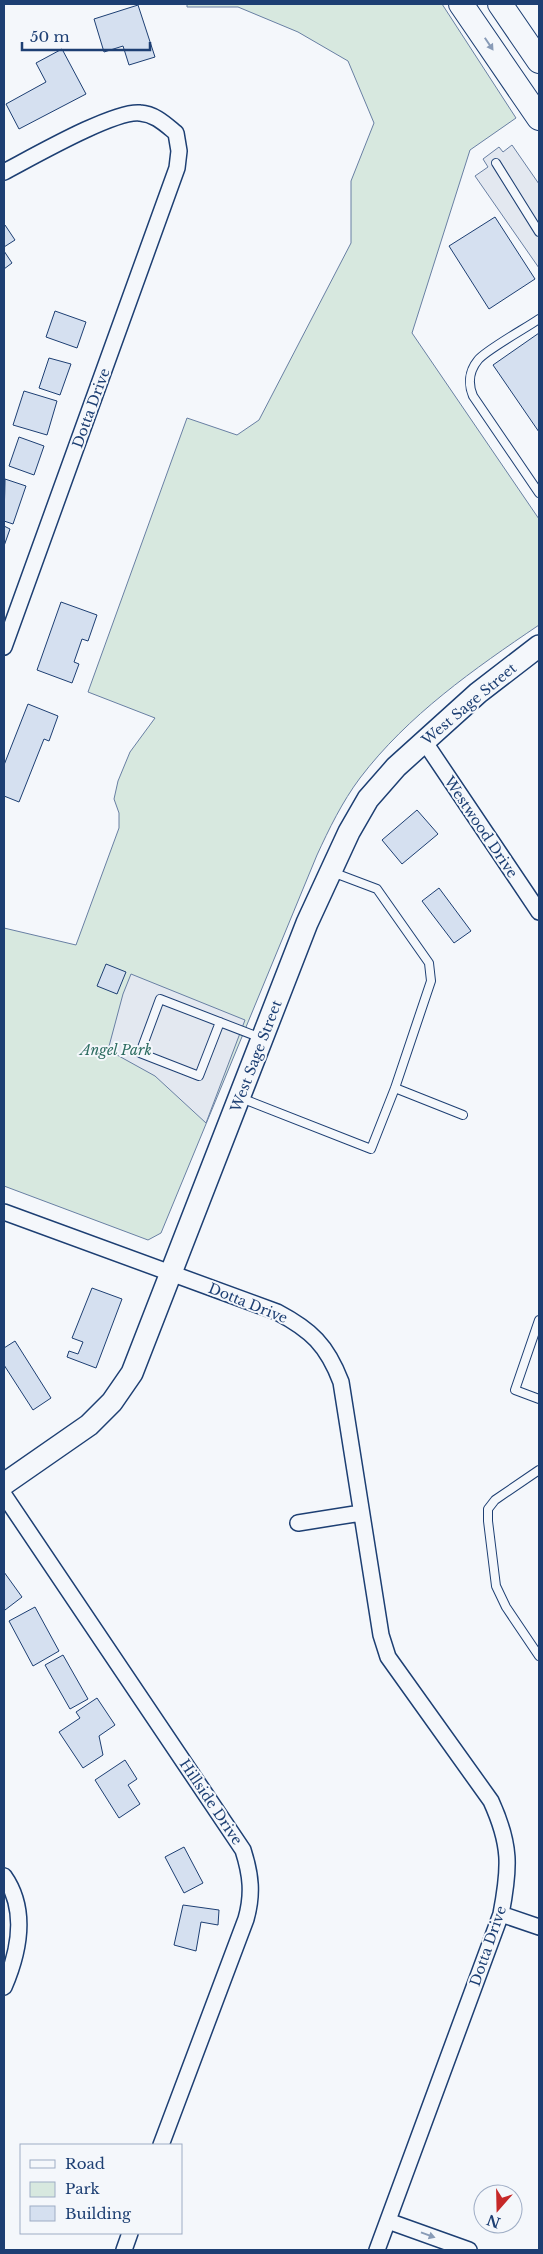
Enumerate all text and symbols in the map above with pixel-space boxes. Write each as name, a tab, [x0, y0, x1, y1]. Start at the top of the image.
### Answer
scale bar	[22, 20, 150, 52]
text: 50 m	[30, 27, 70, 46]
one-way arrow	[484, 37, 494, 51]
street label: Dotta Drive	[68, 366, 114, 450]
street label: West Sage Street	[417, 659, 521, 750]
street label: Westwood Drive	[440, 772, 522, 881]
street label: West Sage Street	[226, 997, 286, 1115]
park label: Angel Park	[78, 1041, 152, 1059]
street label: Dotta Drive	[206, 1279, 290, 1327]
street label: Hillside Drive	[176, 1756, 246, 1848]
street label: Dotta Drive	[466, 1903, 510, 1989]
legend	[20, 2144, 182, 2234]
text: Road	[65, 2154, 105, 2173]
text: Park	[65, 2179, 101, 2198]
north arrow	[473, 2184, 523, 2234]
text: Building	[65, 2204, 132, 2223]
text: N	[484, 2211, 503, 2232]
one-way arrow	[421, 2232, 436, 2239]

